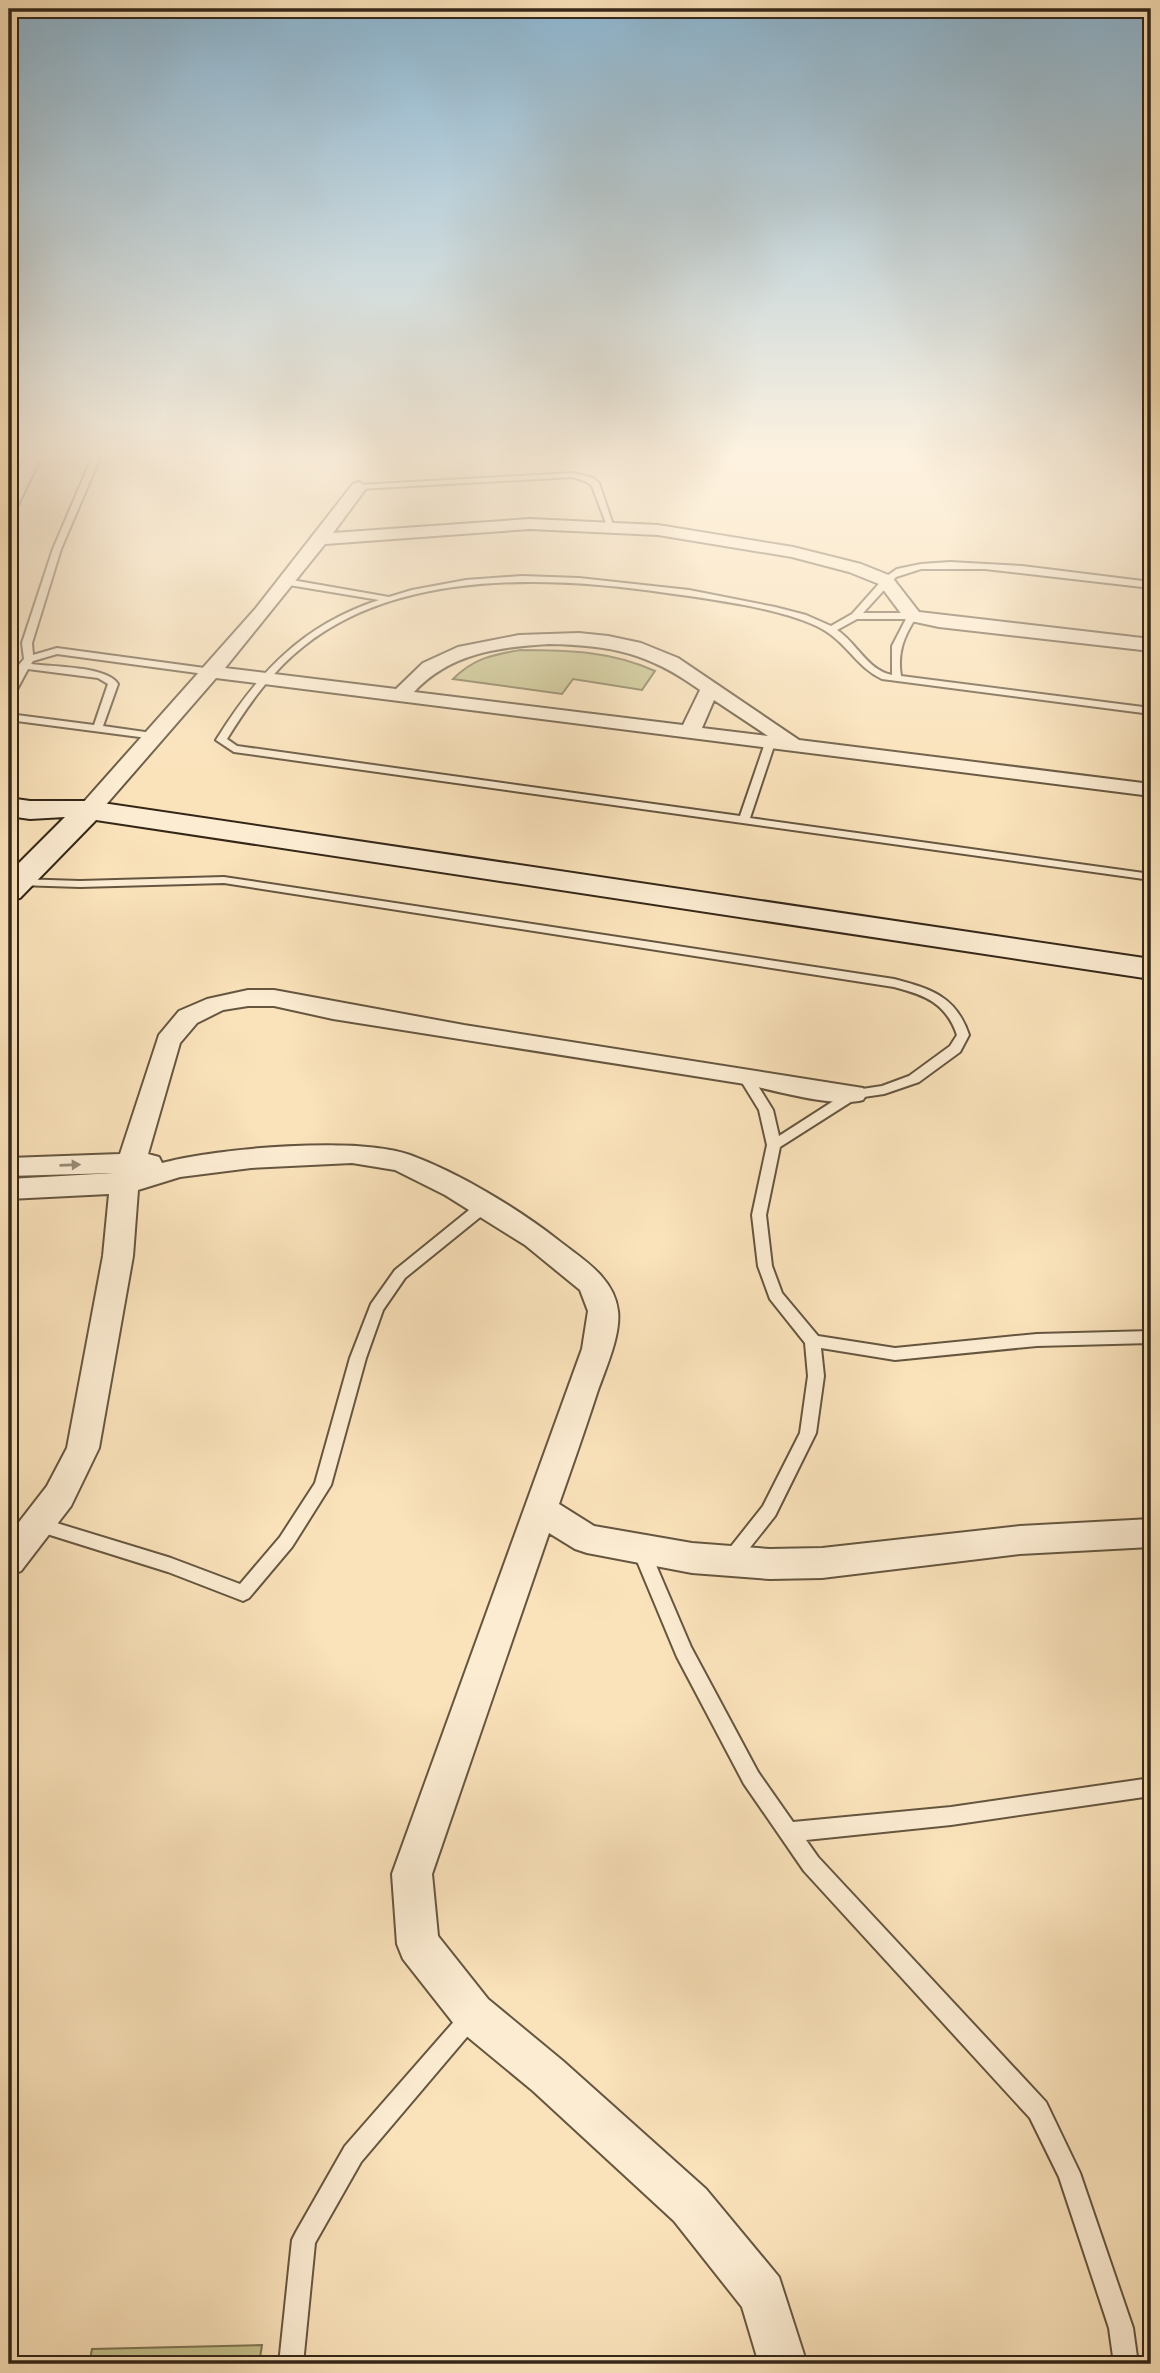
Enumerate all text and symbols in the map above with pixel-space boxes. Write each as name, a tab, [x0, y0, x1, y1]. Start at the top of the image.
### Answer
one-way arrow	[59, 1159, 81, 1170]

